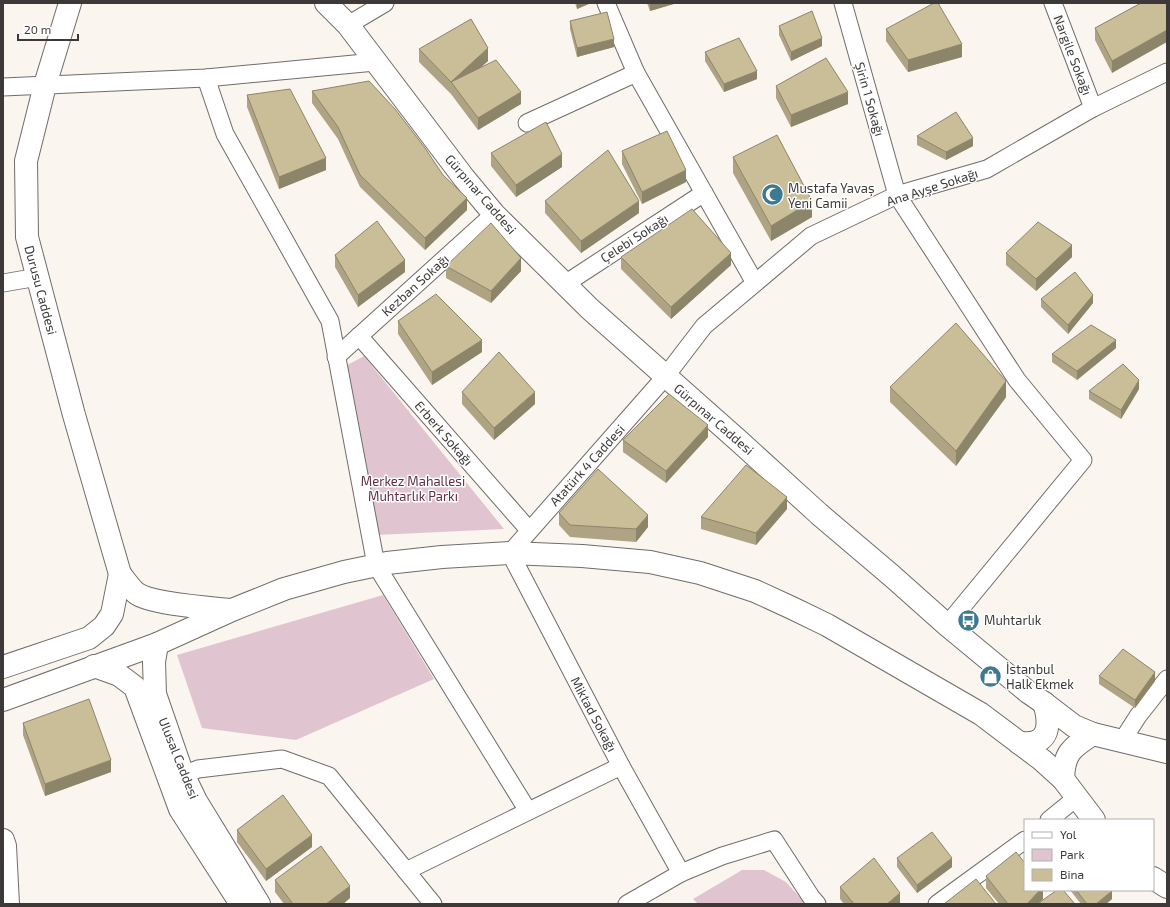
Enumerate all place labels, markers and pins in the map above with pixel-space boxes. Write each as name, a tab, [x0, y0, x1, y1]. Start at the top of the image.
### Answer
place label: Mustafa Yavaş Yeni Camii	[788, 180, 875, 211]
mosque icon: Mustafa Yavaş Yeni Camii	[760, 182, 786, 208]
bus stop icon: Muhtarlık	[956, 607, 982, 633]
place label: Muhtarlık	[984, 612, 1042, 628]
place label: İstanbul Halk Ekmek	[1006, 661, 1074, 692]
shop icon: İstanbul Halk Ekmek	[978, 663, 1004, 689]

